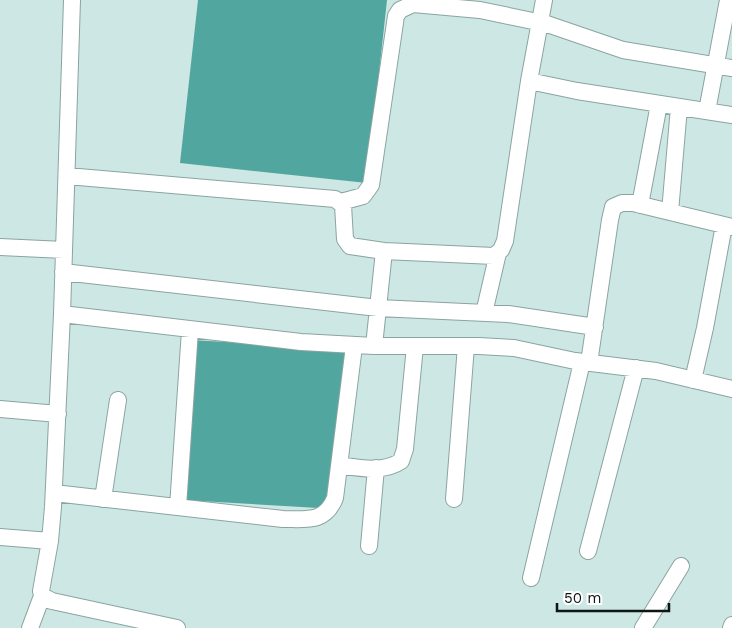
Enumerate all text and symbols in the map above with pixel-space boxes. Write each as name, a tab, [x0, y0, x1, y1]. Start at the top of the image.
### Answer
scale bar	[557, 580, 670, 612]
text: 50 m	[564, 589, 601, 607]

